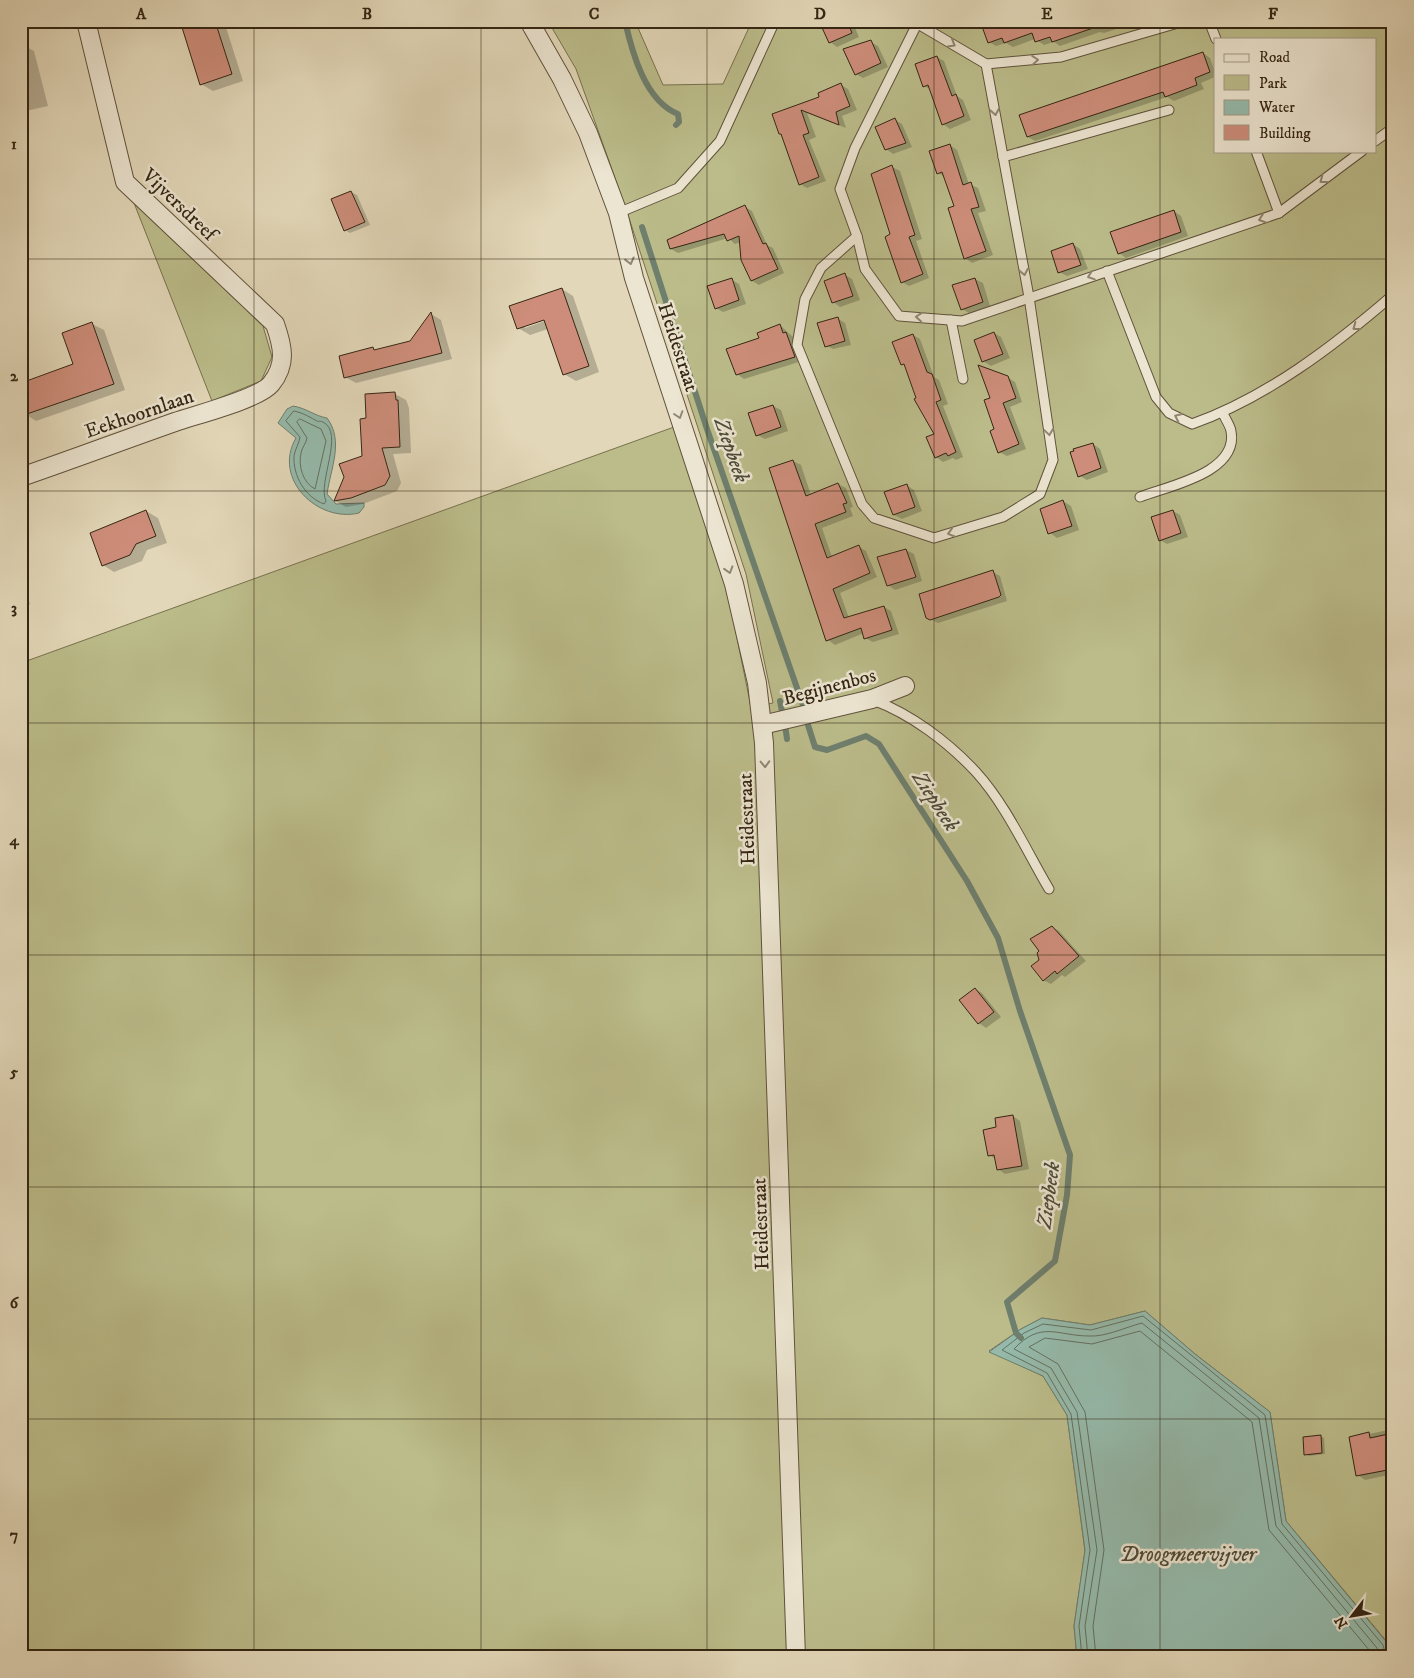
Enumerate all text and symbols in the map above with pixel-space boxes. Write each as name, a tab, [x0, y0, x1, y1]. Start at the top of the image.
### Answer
text: A	[135, 4, 147, 24]
text: B	[362, 4, 372, 24]
text: C	[589, 4, 599, 24]
text: D	[814, 4, 826, 24]
text: E	[1041, 4, 1053, 24]
text: F	[1268, 4, 1278, 24]
one-way arrow	[946, 38, 955, 48]
legend	[1214, 38, 1376, 152]
text: Road	[1259, 48, 1291, 67]
one-way arrow	[1031, 54, 1039, 65]
text: Park	[1259, 74, 1288, 93]
text: Water	[1258, 98, 1295, 117]
one-way arrow	[989, 107, 999, 116]
text: Building	[1259, 124, 1311, 143]
text: 1	[11, 134, 17, 154]
street label: Vijversdreef	[136, 163, 224, 249]
one-way arrow	[1320, 175, 1329, 183]
one-way arrow	[1258, 213, 1266, 223]
one-way arrow	[624, 256, 635, 265]
one-way arrow	[1018, 267, 1029, 276]
one-way arrow	[1087, 270, 1096, 280]
street label: Heidestraat	[651, 300, 704, 395]
one-way arrow	[915, 312, 923, 323]
one-way arrow	[1353, 321, 1362, 329]
text: 2	[10, 366, 19, 386]
street label: Eekhoornlaan	[82, 384, 198, 445]
one-way arrow	[674, 411, 684, 419]
one-way arrow	[1174, 413, 1183, 423]
water label: Ziepbeek	[708, 414, 754, 486]
one-way arrow	[1043, 428, 1054, 436]
one-way arrow	[947, 527, 955, 537]
one-way arrow	[724, 565, 734, 574]
text: 3	[11, 598, 17, 618]
street label: Begijnenbos	[780, 663, 879, 712]
one-way arrow	[760, 760, 770, 768]
water label: Ziepbeek	[906, 766, 964, 837]
street label: Heidestraat	[733, 772, 762, 865]
text: 4	[8, 830, 19, 850]
text: 5	[9, 1062, 18, 1082]
water label: Ziepbeek	[1031, 1160, 1067, 1231]
street label: Heidestraat	[747, 1177, 776, 1270]
text: 6	[10, 1293, 20, 1313]
text: 7	[10, 1525, 18, 1545]
water label: Droogmeervijver	[1120, 1542, 1258, 1568]
north arrow	[1326, 1590, 1376, 1640]
text: N	[1331, 1612, 1352, 1632]

